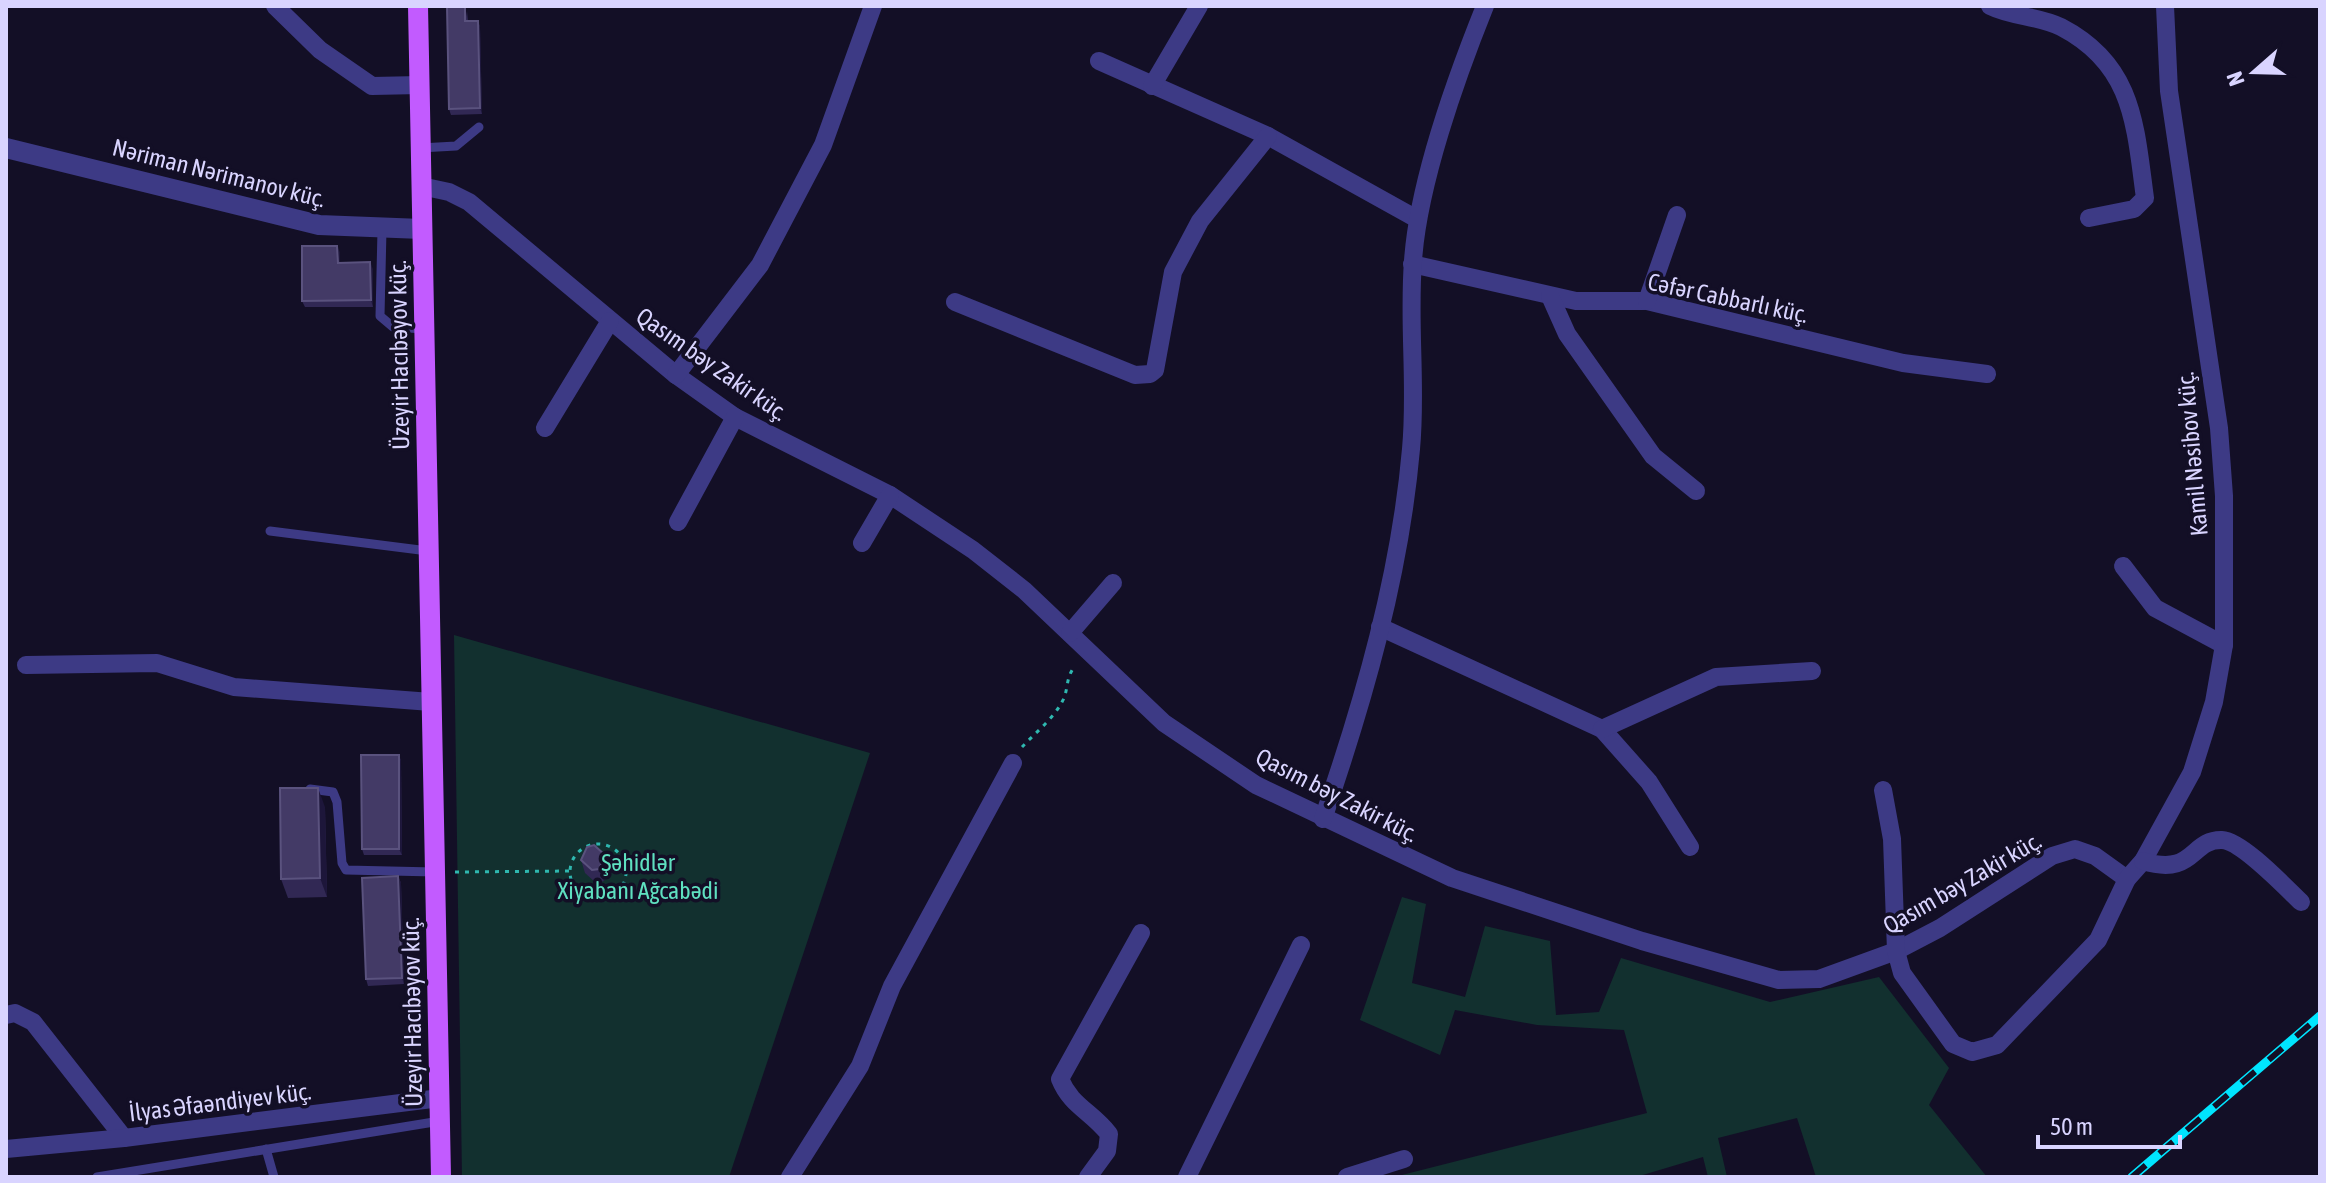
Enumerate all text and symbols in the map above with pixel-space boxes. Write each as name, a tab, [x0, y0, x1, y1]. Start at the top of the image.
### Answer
north arrow	[2214, 32, 2294, 112]
text: N	[2221, 68, 2250, 89]
street label: Nəriman Nərimanov küç.	[110, 133, 328, 213]
street label: Üzeyir Hacıbəyov küç.	[384, 260, 414, 450]
street label: Cəfər Cabbarlı küç.	[1645, 268, 1811, 328]
street label: Qasım bəy Zakir küç.	[631, 302, 793, 426]
street label: Kamil Nəsibov küç.	[2171, 371, 2213, 537]
street label: Qasım bəy Zakir küç.	[1252, 743, 1422, 847]
street label: Qasım bəy Zakir küç.	[1878, 827, 2046, 939]
park label: Şəhidlər Xiyabanı Ağcabədi	[558, 849, 718, 904]
street label: Üzeyir Hacıbəyov küç.	[397, 917, 427, 1107]
street label: İlyas Əfaəndiyev küç.	[127, 1077, 313, 1127]
scale bar	[2038, 1099, 2180, 1149]
text: 50 m	[2050, 1113, 2093, 1140]

